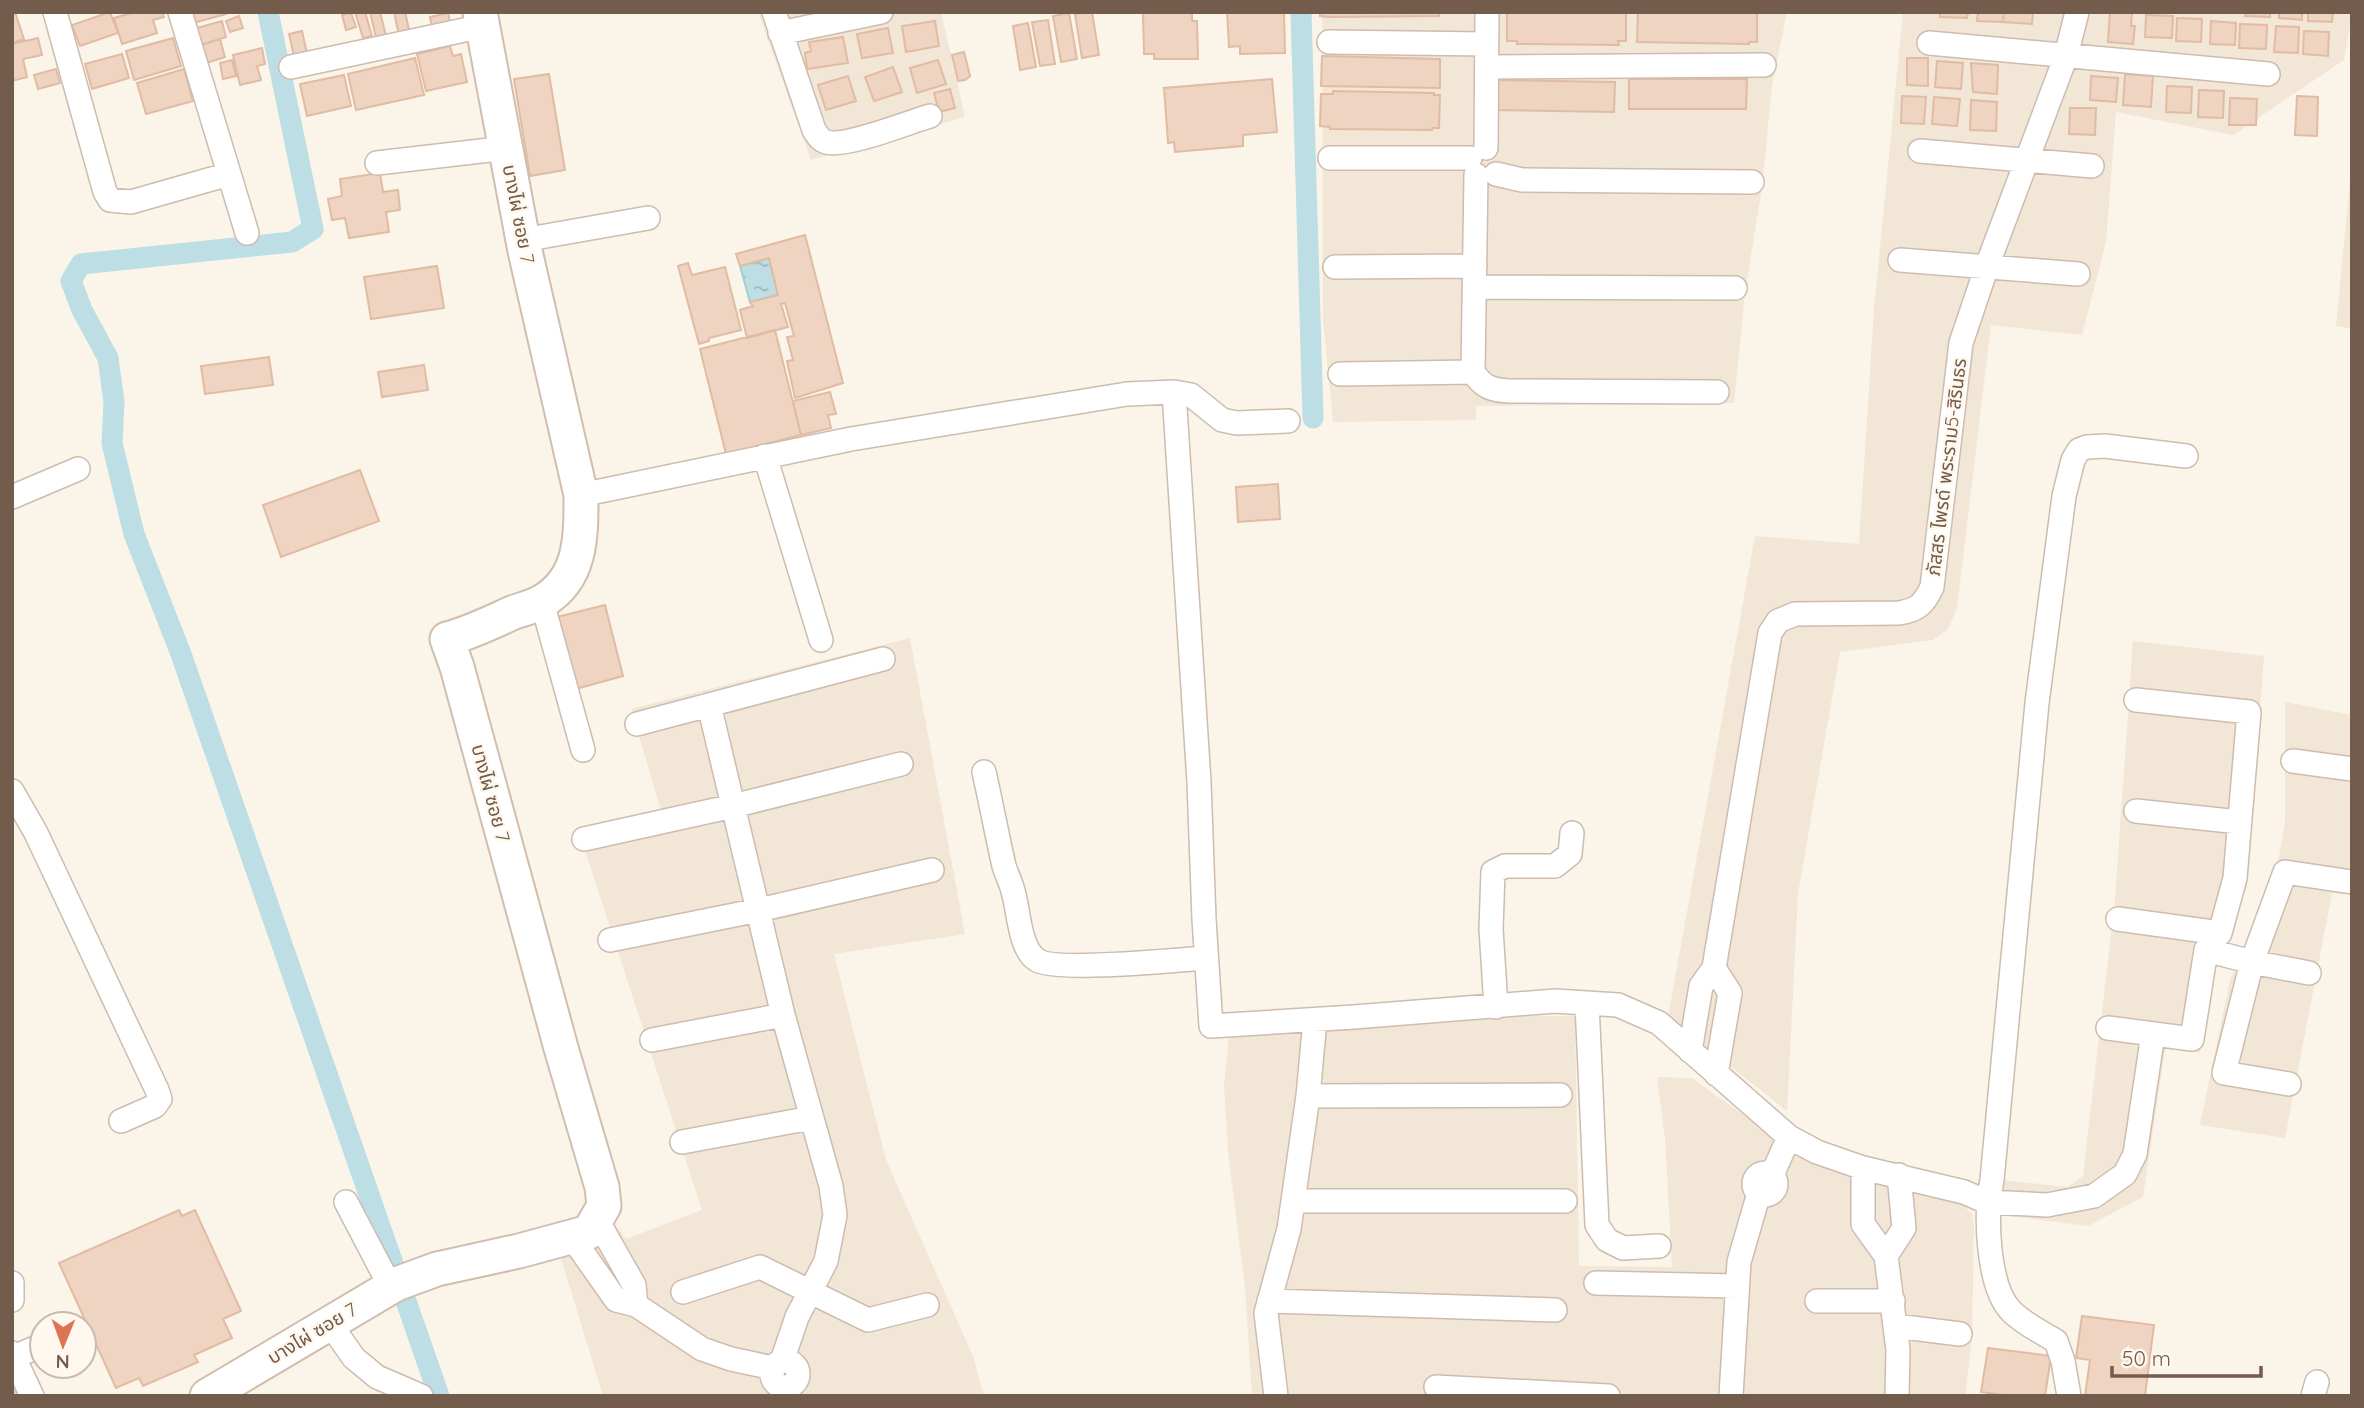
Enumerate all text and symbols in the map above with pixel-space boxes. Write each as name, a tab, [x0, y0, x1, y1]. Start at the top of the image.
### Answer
street label: บางไผ่ ซอย 7	[498, 162, 540, 266]
street label: ภัสสร ไพรด์ พระราม5-สิรินธร	[1921, 357, 1971, 577]
street label: บางไผ่ ซอย 7	[466, 741, 516, 845]
street label: บางไผ่ ซอย 7	[263, 1297, 361, 1369]
north arrow	[28, 1310, 98, 1380]
scale bar	[2112, 1334, 2261, 1378]
text: 50 m	[2122, 1345, 2171, 1371]
text: N	[56, 1350, 70, 1374]

